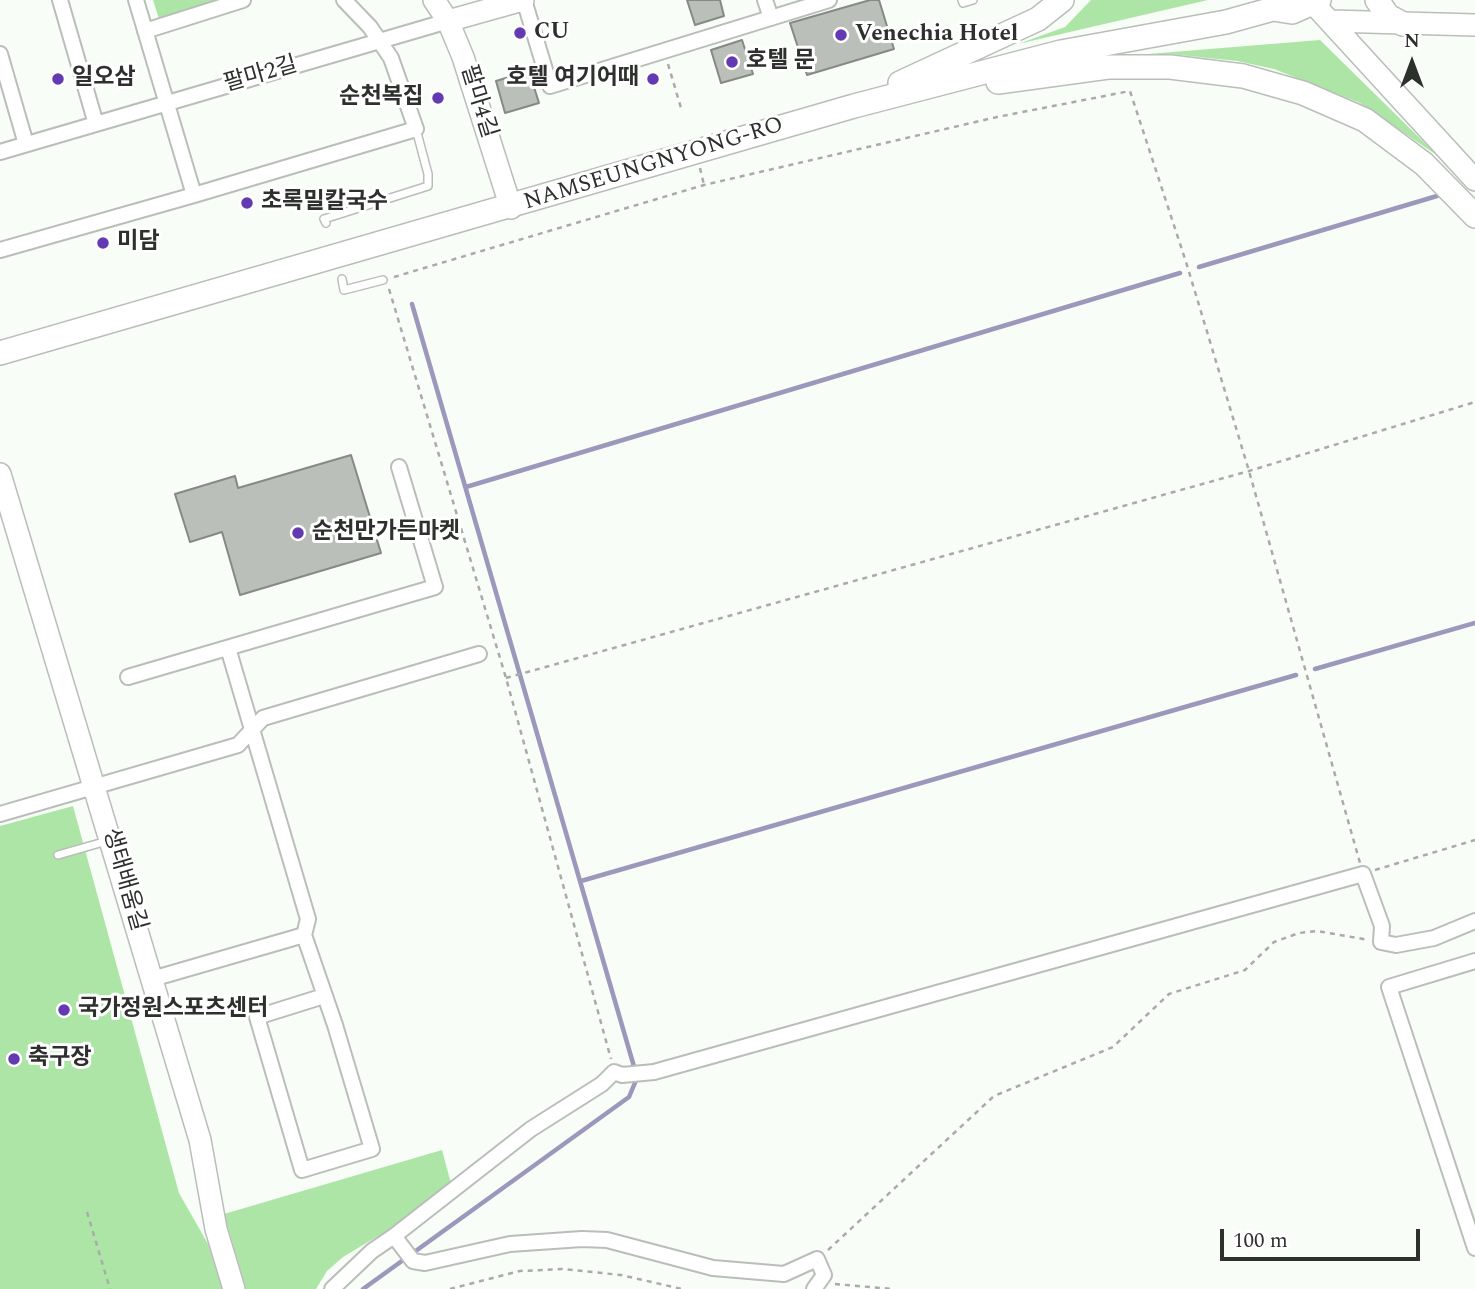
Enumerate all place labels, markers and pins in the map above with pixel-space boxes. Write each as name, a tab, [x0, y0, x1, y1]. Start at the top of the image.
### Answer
place label: CU	[534, 19, 569, 47]
place label: Venechia Hotel	[855, 21, 1018, 49]
marker: CU	[512, 25, 528, 41]
marker: Venechia Hotel	[833, 27, 849, 43]
place label: 호텔 문	[746, 48, 815, 76]
marker: 호텔 문	[724, 54, 740, 70]
place label: 일오삼	[72, 65, 135, 93]
place label: 호텔 여기어때	[506, 65, 639, 93]
marker: 일오삼	[50, 71, 66, 87]
marker: 호텔 여기어때	[645, 71, 661, 87]
place label: 순천복집	[339, 84, 424, 112]
marker: 순천복집	[430, 90, 446, 106]
place label: 초록밀칼국수	[261, 189, 388, 217]
marker: 초록밀칼국수	[239, 195, 255, 211]
place label: 미담	[117, 229, 159, 257]
marker: 미담	[95, 235, 111, 251]
place label: 순천만가든마켓	[312, 519, 460, 547]
marker: 순천만가든마켓	[290, 525, 306, 541]
place label: 국가정원스포츠센터	[78, 996, 268, 1024]
marker: 국가정원스포츠센터	[56, 1002, 72, 1018]
place label: 축구장	[28, 1045, 91, 1073]
marker: 축구장	[6, 1051, 22, 1067]

